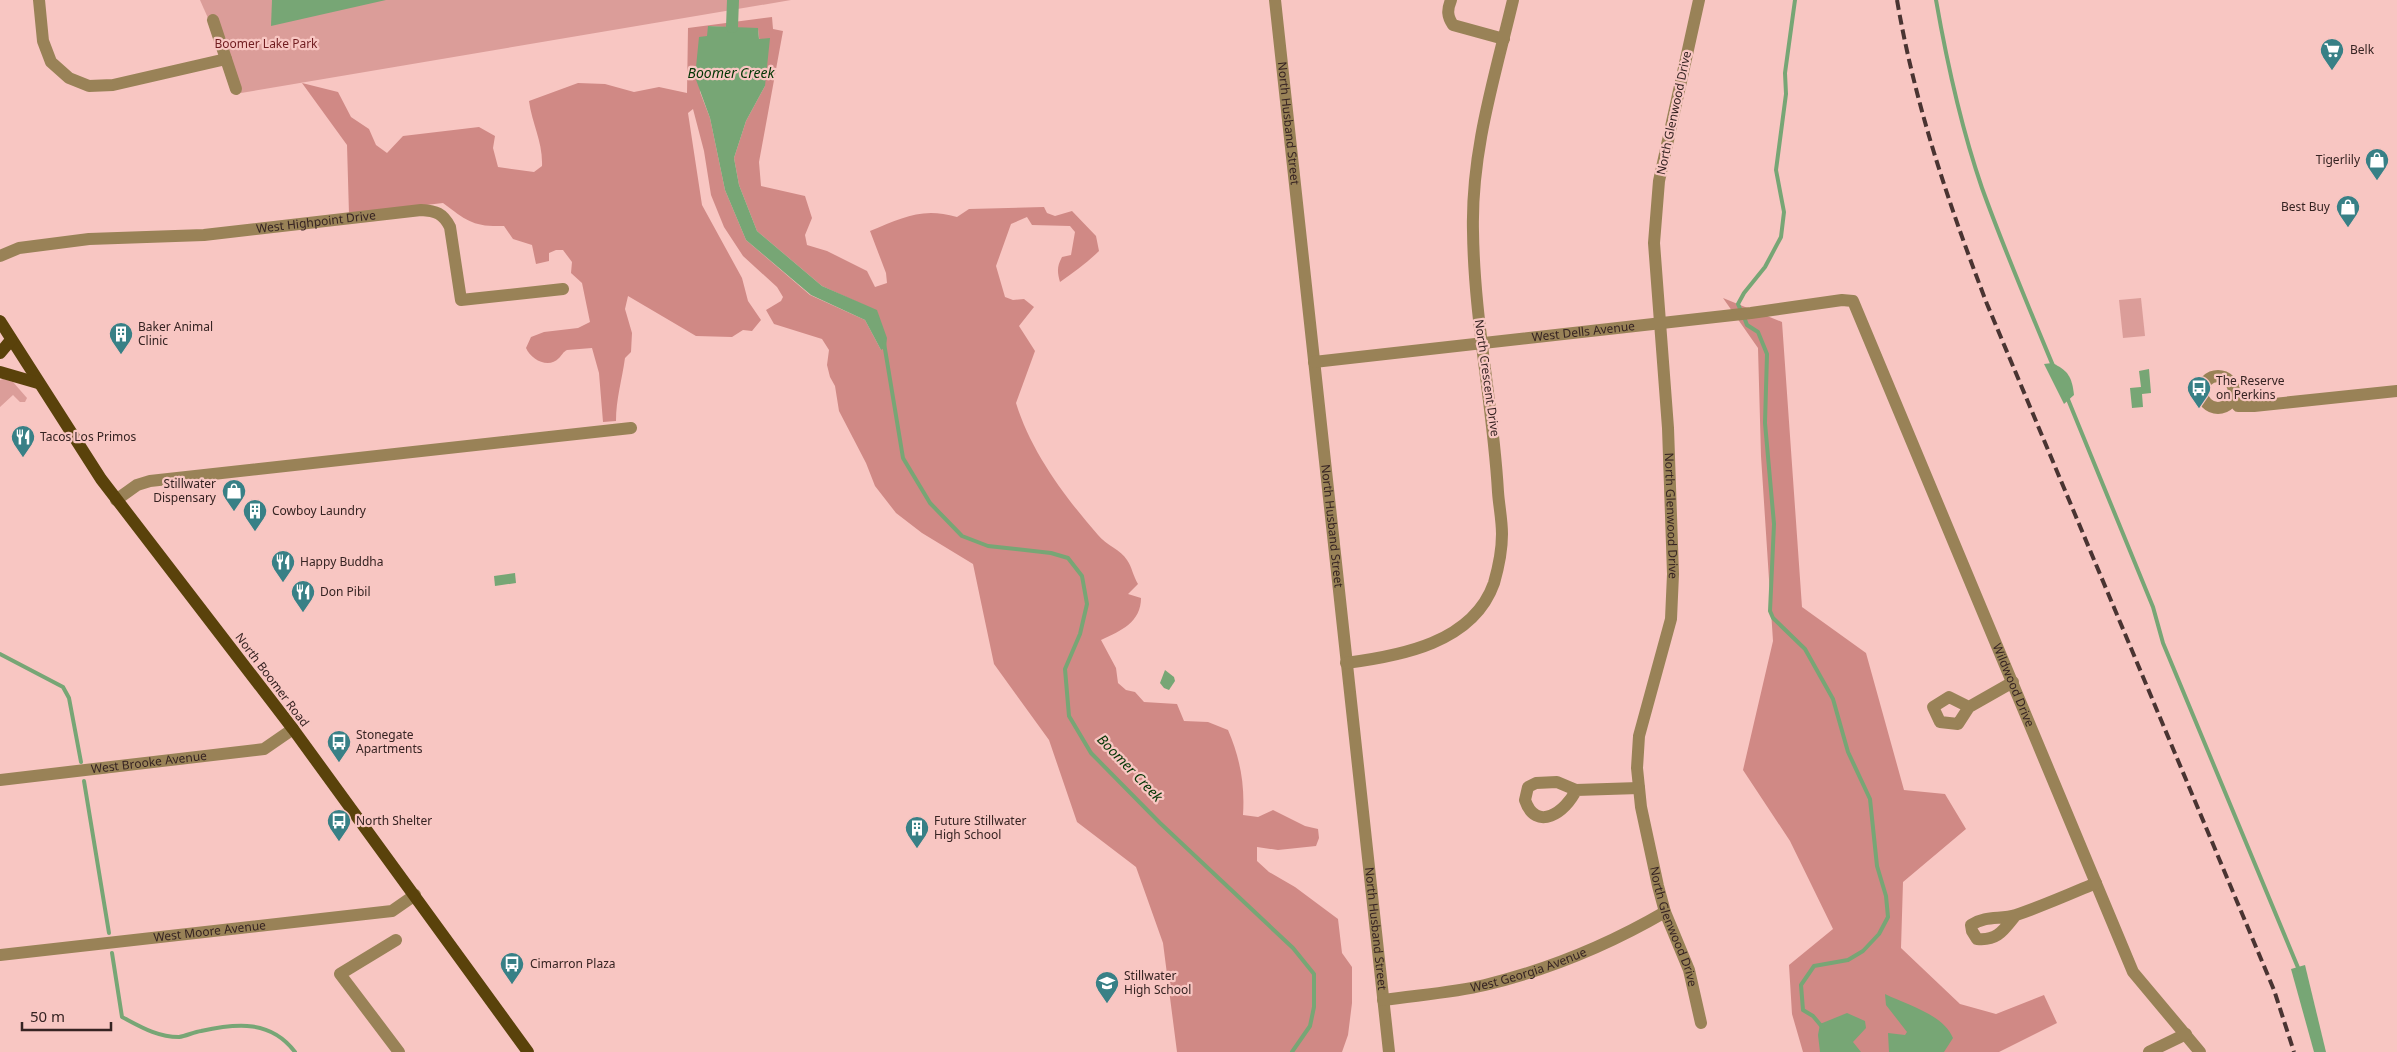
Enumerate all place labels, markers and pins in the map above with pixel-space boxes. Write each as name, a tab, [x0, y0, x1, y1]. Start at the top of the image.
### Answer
supermarket icon: Belk	[2319, 37, 2345, 71]
place label: Belk	[2350, 41, 2375, 58]
shop icon: Tigerlily	[2364, 147, 2390, 181]
place label: Tigerlily	[2316, 151, 2361, 168]
shop icon: Best Buy	[2335, 194, 2361, 228]
place label: Best Buy	[2281, 198, 2331, 215]
place label: Baker Animal Clinic	[138, 318, 213, 349]
building icon: Baker Animal Clinic	[108, 321, 134, 355]
place label: The Reserve on Perkins	[2216, 372, 2285, 403]
bus stop icon: The Reserve on Perkins	[2186, 375, 2212, 409]
restaurant icon: Tacos Los Primos	[10, 424, 36, 458]
place label: Tacos Los Primos	[40, 428, 137, 445]
place label: Stillwater Dispensary	[153, 475, 217, 506]
shop icon: Stillwater Dispensary	[221, 478, 247, 512]
building icon: Cowboy Laundry	[242, 498, 268, 532]
place label: Cowboy Laundry	[272, 502, 367, 519]
restaurant icon: Happy Buddha	[270, 549, 296, 583]
place label: Happy Buddha	[300, 553, 384, 570]
restaurant icon: Don Pibil	[290, 579, 316, 613]
place label: Don Pibil	[320, 583, 370, 600]
place label: Stonegate Apartments	[356, 726, 423, 757]
bus stop icon: Stonegate Apartments	[326, 729, 352, 763]
bus stop icon: North Shelter	[326, 808, 352, 842]
place label: North Shelter	[356, 812, 432, 829]
place label: Future Stillwater High School	[934, 812, 1026, 843]
building icon: Future Stillwater High School	[904, 815, 930, 849]
bus stop icon: Cimarron Plaza	[499, 951, 525, 985]
place label: Cimarron Plaza	[530, 955, 616, 972]
place label: Stillwater High School	[1124, 967, 1191, 998]
school or university icon: Stillwater High School	[1094, 970, 1120, 1004]

